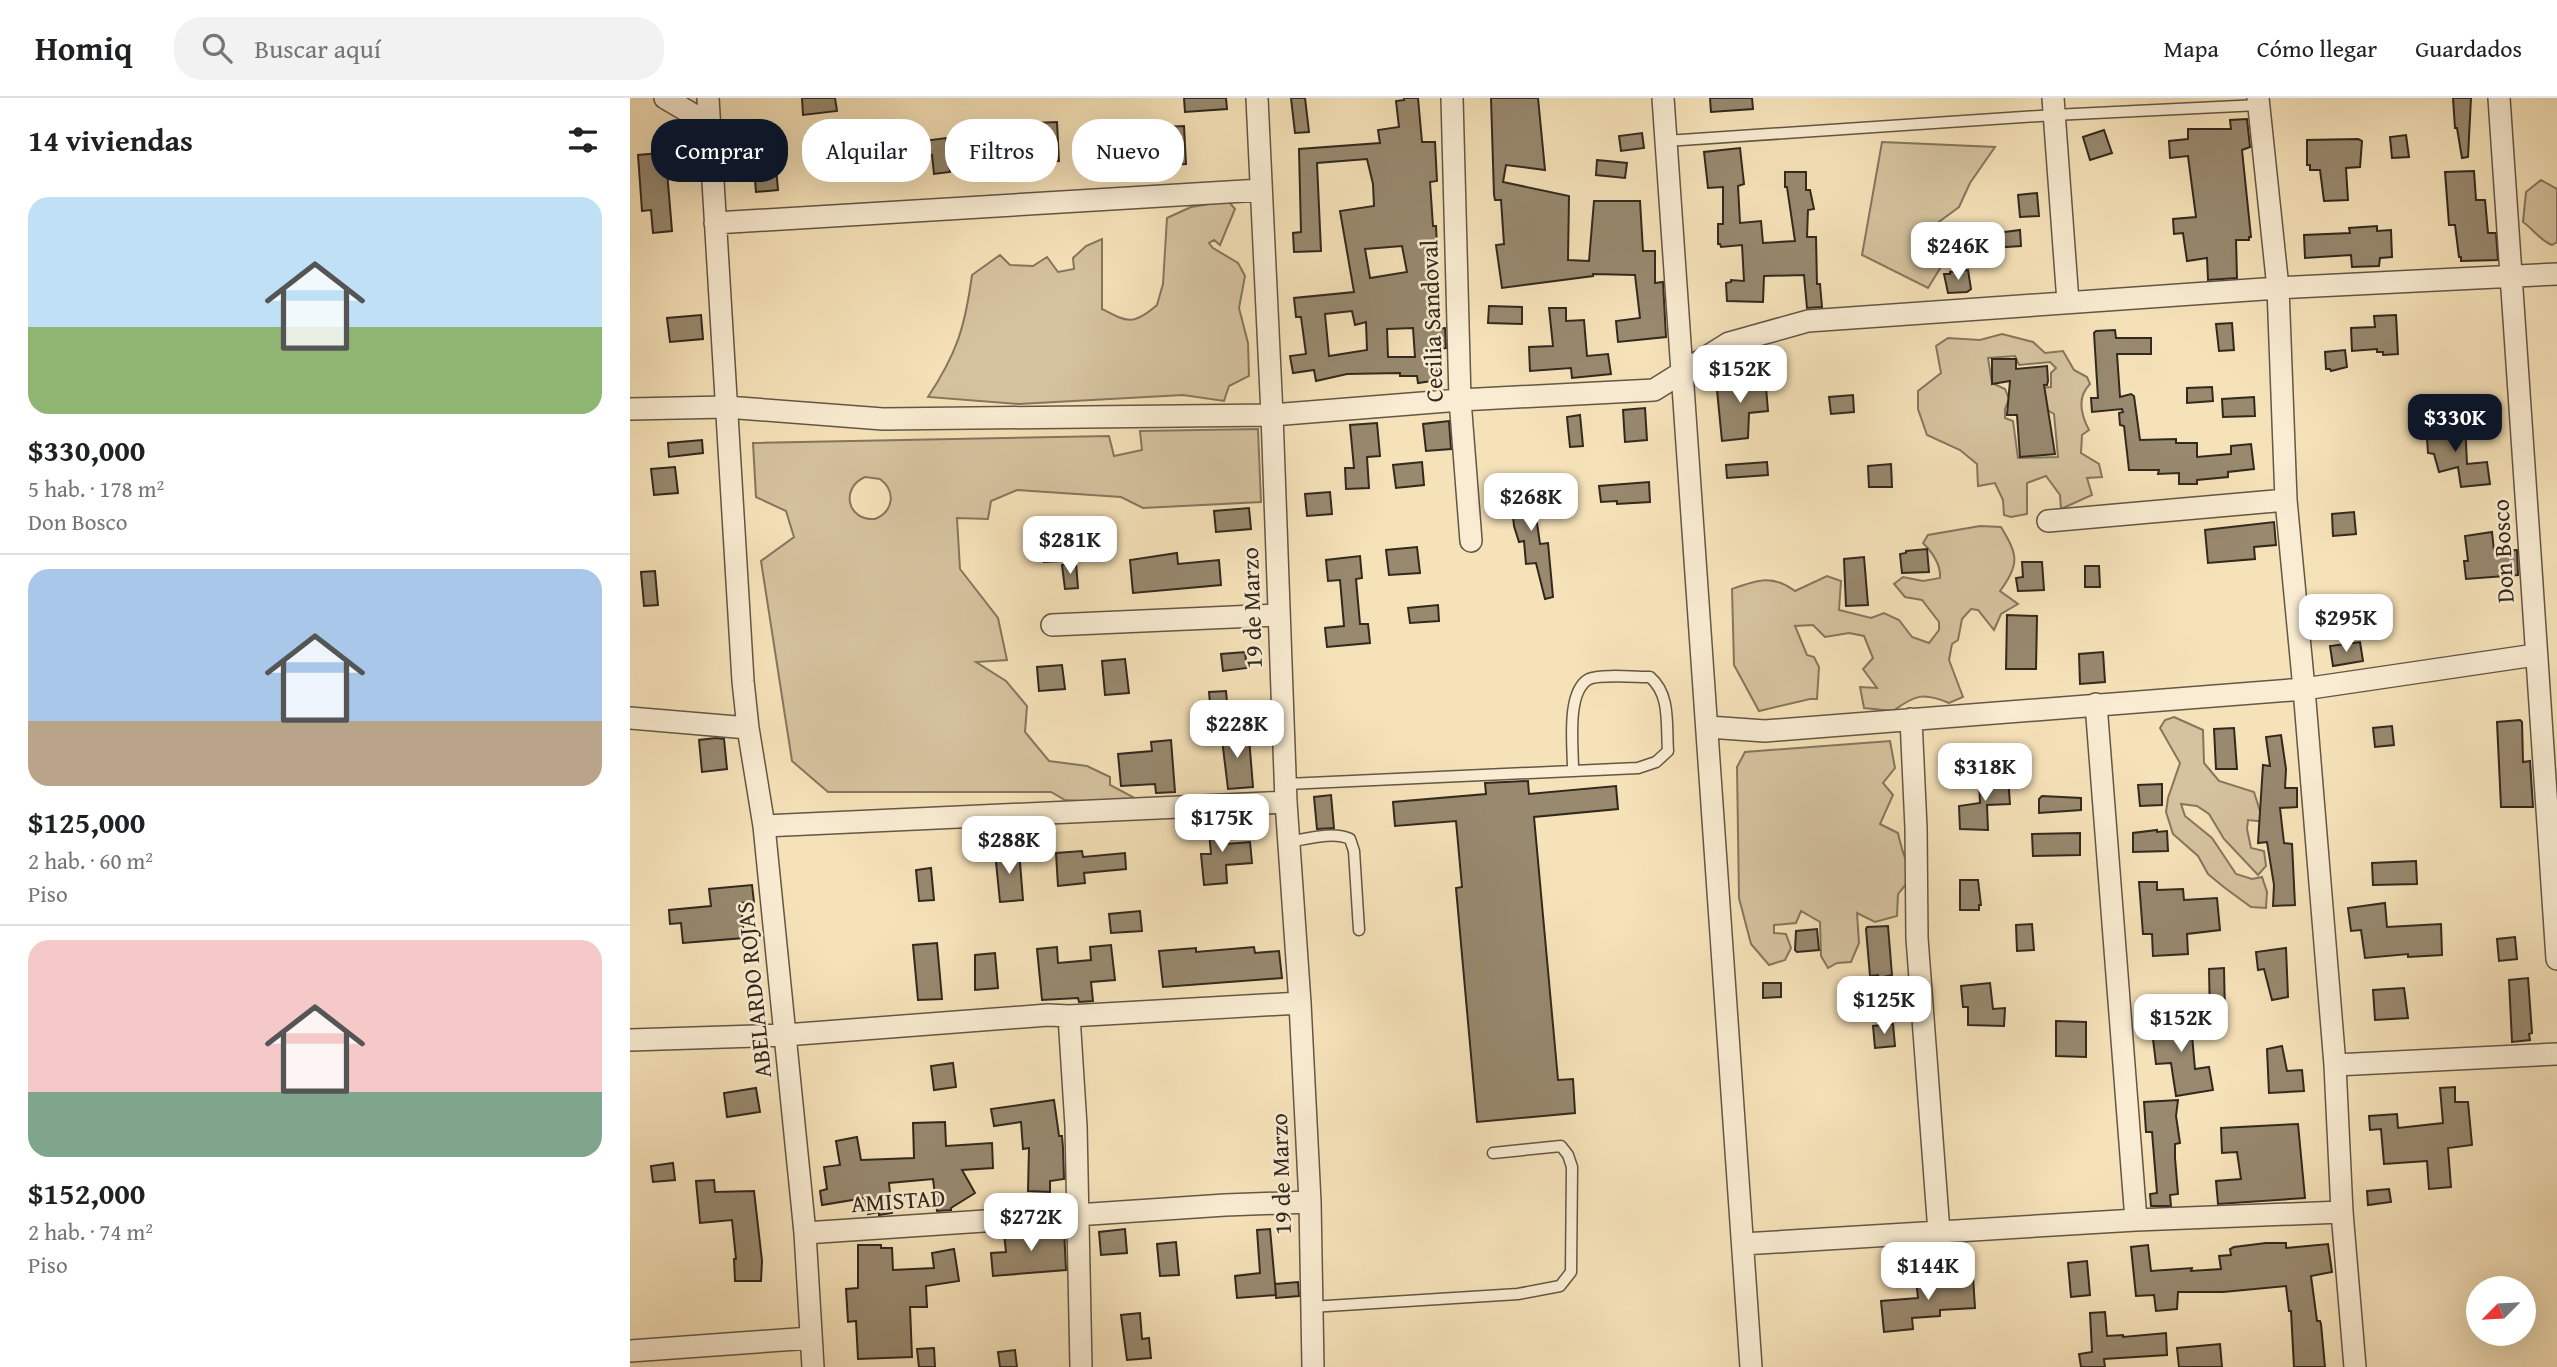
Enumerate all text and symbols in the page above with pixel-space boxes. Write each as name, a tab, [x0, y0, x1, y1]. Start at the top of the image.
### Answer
search box	[174, 17, 664, 80]
text: Homiq	[35, 24, 132, 72]
icon: search	[198, 29, 236, 67]
text: Buscar aquí	[254, 29, 381, 68]
text: Mapa	[2163, 31, 2219, 66]
text: Cómo llegar	[2257, 31, 2377, 66]
text: Guardados	[2415, 31, 2522, 66]
text: 14 viviendas	[28, 118, 193, 162]
chip: Comprar	[651, 119, 788, 182]
chip: Alquilar	[802, 119, 931, 182]
chip: Filtros	[945, 119, 1058, 182]
chip: Nuevo	[1072, 119, 1184, 182]
icon: filters	[564, 121, 602, 159]
pin: $246K	[1909, 222, 2007, 282]
text: $246K	[1927, 228, 1989, 261]
street label: Cecilia Sandoval	[1411, 239, 1452, 403]
icon: home	[252, 243, 378, 369]
pin: $152K	[1691, 345, 1789, 405]
text: $152K	[1709, 351, 1771, 384]
pin: $330K	[2406, 394, 2504, 454]
text: $330K	[2424, 400, 2486, 433]
text: $330,000	[28, 428, 145, 472]
text: 5 hab. · 178 m²	[28, 472, 164, 505]
pin: $268K	[1482, 474, 1580, 533]
text: $268K	[1500, 479, 1562, 512]
street label: Don Bosco	[2482, 498, 2523, 604]
text: Don Bosco	[28, 505, 128, 538]
pin: $281K	[1021, 517, 1119, 576]
text: $281K	[1039, 522, 1101, 555]
street label: 19 de Marzo	[1232, 547, 1271, 669]
pin: $295K	[2297, 594, 2395, 654]
text: $295K	[2315, 600, 2377, 633]
icon: home	[252, 615, 378, 741]
pin: $228K	[1188, 700, 1286, 760]
text: $228K	[1206, 706, 1268, 739]
pin: $318K	[1936, 744, 2034, 803]
text: $318K	[1954, 749, 2016, 782]
pin: $175K	[1173, 794, 1271, 854]
text: $125,000	[28, 800, 145, 844]
text: $175K	[1191, 800, 1253, 833]
pin: $288K	[960, 816, 1058, 876]
text: $288K	[978, 822, 1040, 855]
text: 2 hab. · 60 m²	[28, 844, 153, 877]
text: Piso	[28, 877, 68, 910]
street label: ABELARDO ROJAS	[727, 900, 780, 1080]
pin: $125K	[1835, 976, 1933, 1036]
text: $125K	[1853, 982, 1915, 1015]
icon: home	[252, 986, 378, 1112]
pin: $152K	[2132, 995, 2230, 1054]
text: $152K	[2150, 1000, 2212, 1033]
street label: 19 de Marzo	[1261, 1113, 1300, 1235]
text: $152,000	[28, 1171, 145, 1215]
street label: AMISTAD	[850, 1180, 946, 1221]
pin: $272K	[982, 1194, 1080, 1253]
text: $272K	[1000, 1199, 1062, 1232]
text: 2 hab. · 74 m²	[28, 1215, 153, 1248]
pin: $144K	[1879, 1242, 1977, 1302]
text: Piso	[28, 1248, 68, 1281]
text: $144K	[1897, 1248, 1959, 1281]
north arrow	[2466, 1276, 2536, 1346]
map controls	[2466, 1276, 2536, 1346]

